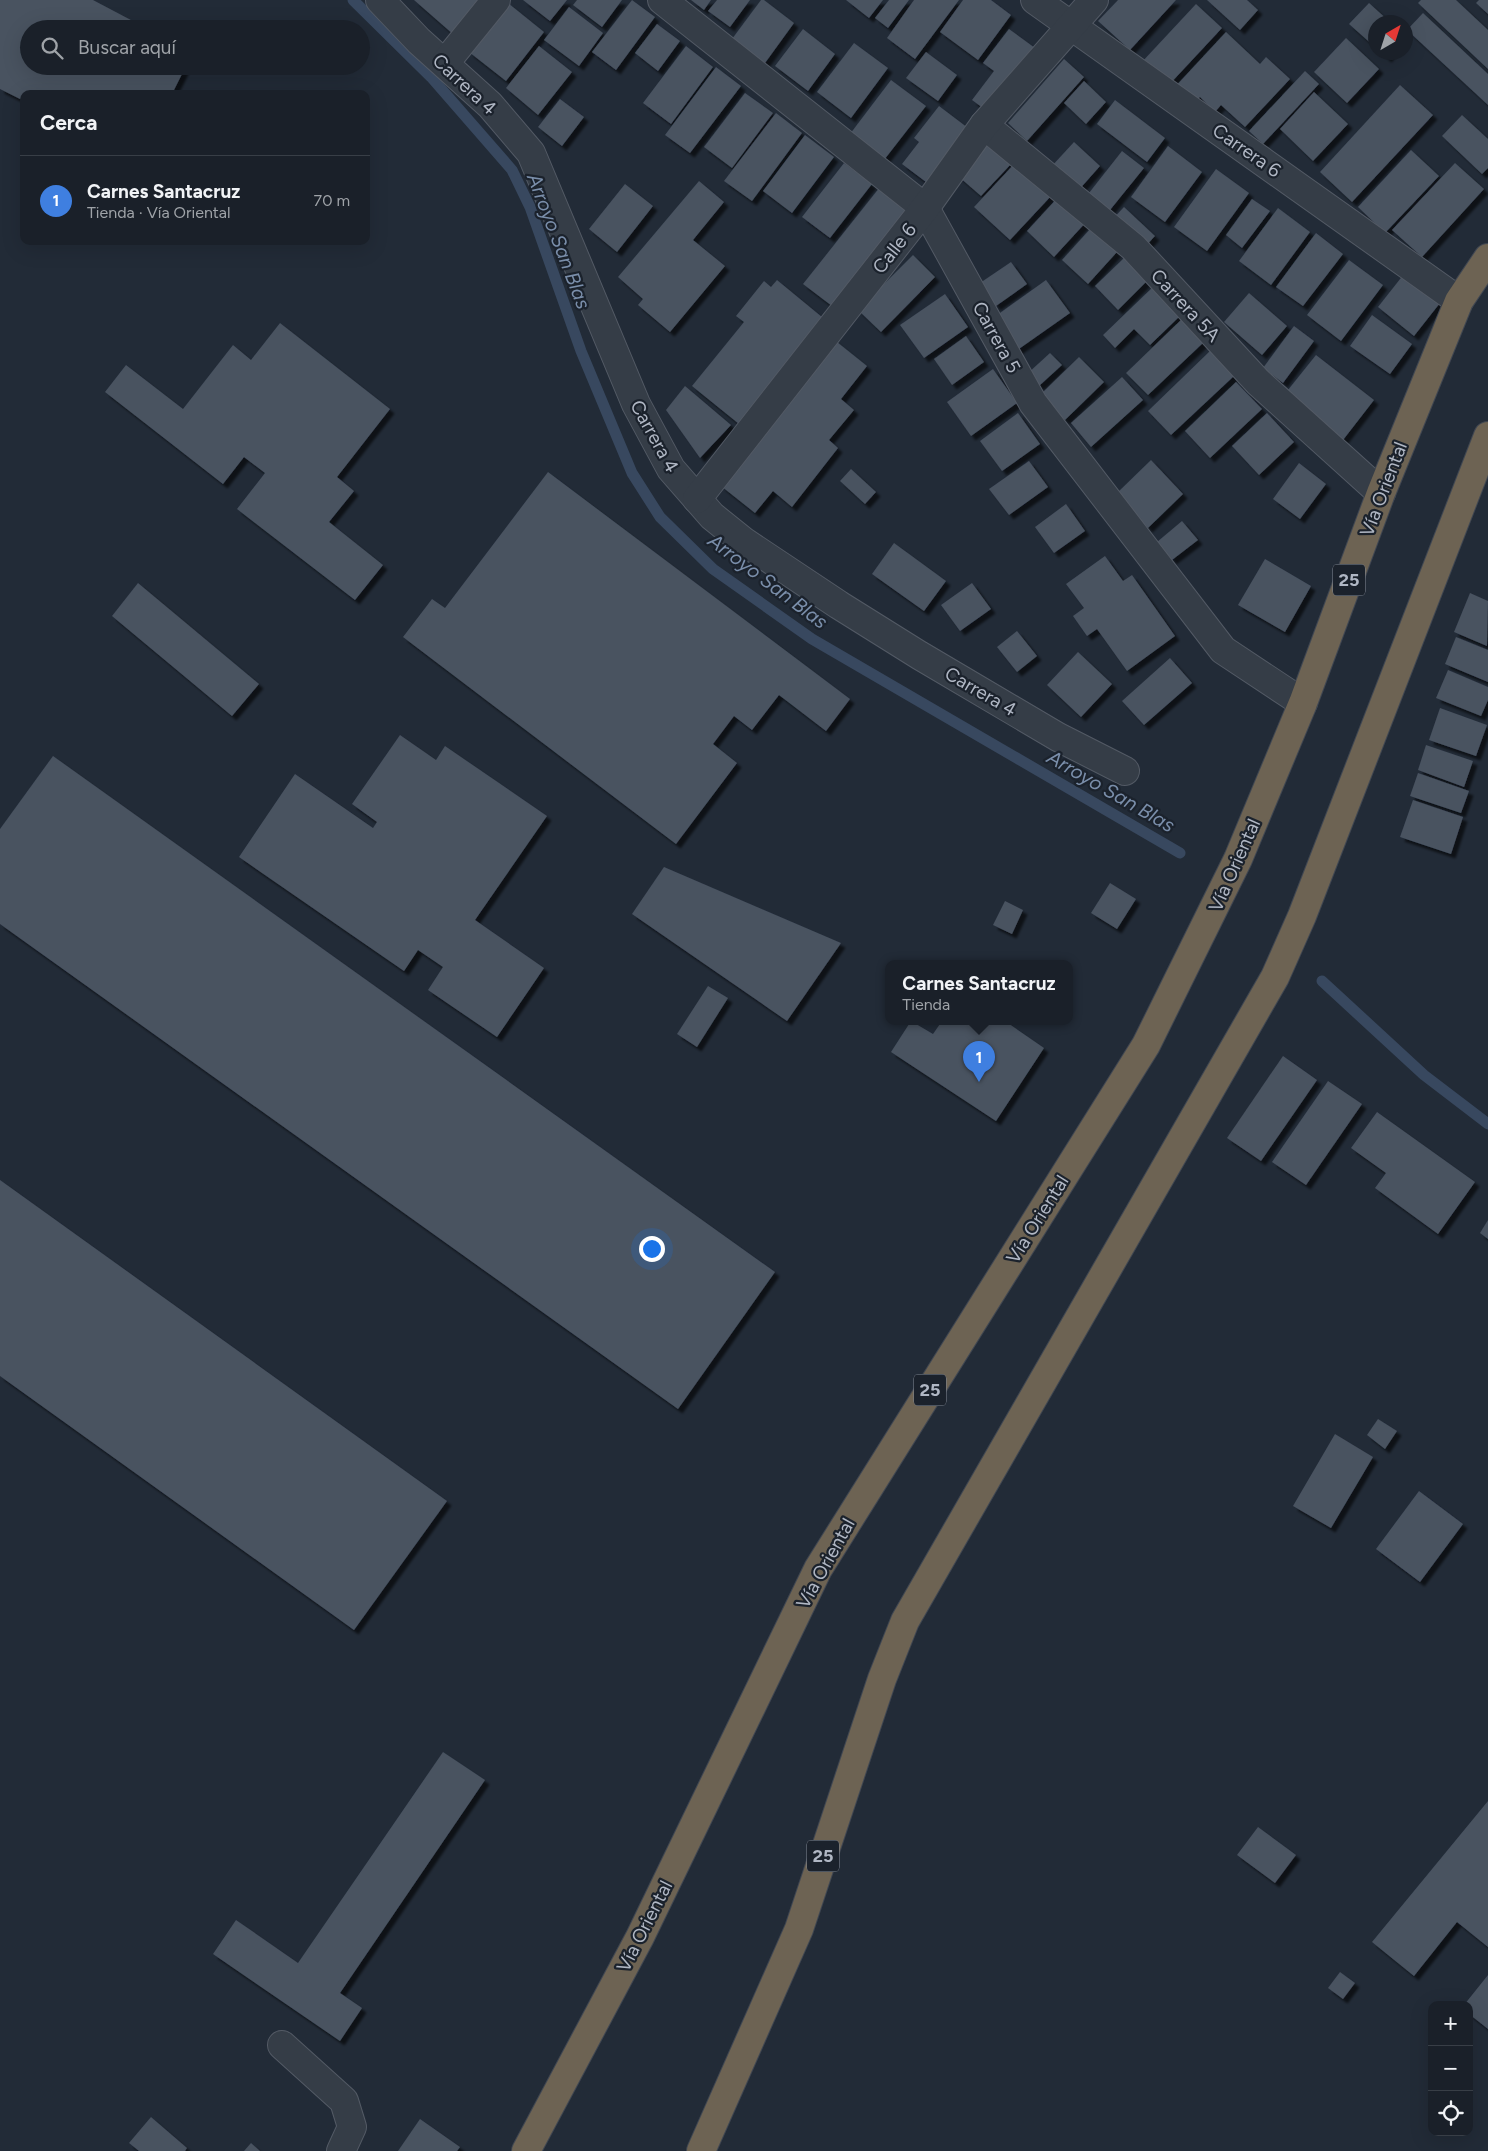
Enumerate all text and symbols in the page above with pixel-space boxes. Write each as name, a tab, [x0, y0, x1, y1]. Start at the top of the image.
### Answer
north arrow	[1368, 15, 1413, 60]
search box	[20, 20, 370, 75]
icon: search	[38, 34, 66, 62]
text: Buscar aquí	[78, 36, 176, 59]
street label: Carrera 4	[428, 49, 502, 120]
text: Cerca	[40, 110, 97, 135]
street label: Carrera 6	[1208, 119, 1286, 182]
water label: Arroyo San Blas	[522, 169, 596, 313]
text: Carnes Santacruz	[87, 180, 240, 203]
text: 1	[53, 191, 59, 210]
text: 70 m	[314, 191, 350, 210]
text: Tienda · Vía Oriental	[87, 203, 231, 222]
street label: Calle 6	[868, 218, 921, 278]
street label: Carrera 5A	[1146, 264, 1225, 347]
street label: Carrera 5	[968, 297, 1026, 377]
street label: Carrera 4	[625, 396, 684, 477]
street label: Vía Oriental	[1355, 439, 1412, 540]
water label: Arroyo San Blas	[703, 528, 833, 634]
road number: 25	[1333, 564, 1365, 596]
street label: Carrera 4	[941, 662, 1021, 721]
water label: Arroyo San Blas	[1042, 744, 1180, 838]
street label: Vía Oriental	[1204, 815, 1265, 915]
popup	[885, 960, 1073, 1025]
text: Carnes Santacruz	[902, 972, 1056, 995]
text: Tienda	[902, 995, 950, 1014]
pin: 1	[963, 1041, 995, 1082]
street label: Vía Oriental	[1001, 1171, 1074, 1268]
your location	[639, 1236, 665, 1262]
road number: 25	[914, 1374, 946, 1406]
street label: Vía Oriental	[791, 1514, 860, 1612]
road number: 25	[807, 1840, 839, 1872]
street label: Vía Oriental	[612, 1877, 677, 1976]
map controls	[1428, 2001, 1473, 2136]
button: +	[1428, 2001, 1473, 2046]
button: −	[1428, 2046, 1473, 2091]
button: locate	[1428, 2091, 1473, 2136]

